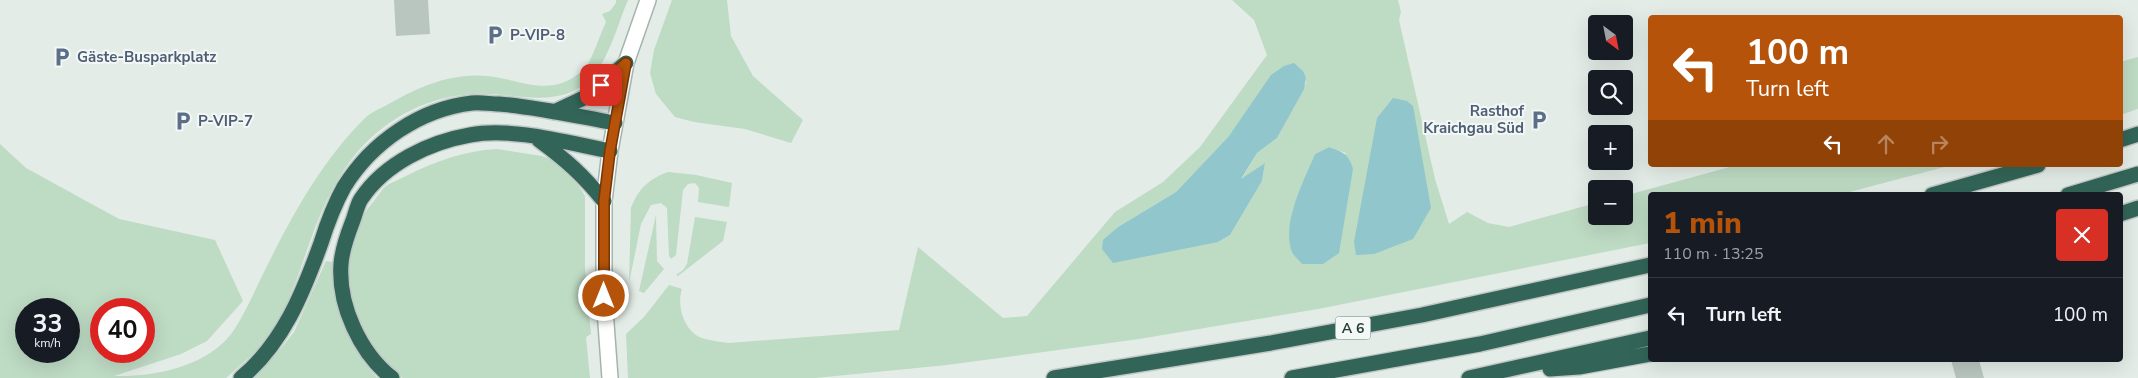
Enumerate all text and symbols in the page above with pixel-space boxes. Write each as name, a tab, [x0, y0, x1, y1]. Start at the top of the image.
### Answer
north arrow	[1588, 15, 1632, 60]
map controls	[1588, 15, 1633, 225]
parking icon: P-VIP-8	[484, 24, 506, 46]
place label: P-VIP-8	[510, 25, 565, 45]
text: 100 m	[1746, 29, 1849, 76]
icon: left	[1663, 35, 1728, 100]
parking icon: Gäste-Busparkplatz	[51, 46, 73, 68]
place label: Gäste-Busparkplatz	[77, 47, 216, 67]
pin	[580, 64, 622, 106]
button: search	[1588, 70, 1633, 115]
icon: arrive	[587, 71, 615, 99]
text: Turn left	[1746, 74, 1829, 104]
place label: Rasthof Kraichgau Süd	[1423, 101, 1525, 138]
parking icon: Rasthof Kraichgau Süd	[1528, 109, 1550, 131]
parking icon: P-VIP-7	[172, 110, 194, 132]
place label: P-VIP-7	[198, 111, 253, 131]
button: +	[1588, 125, 1633, 170]
icon: left	[1819, 130, 1847, 158]
icon: ahead	[1872, 130, 1900, 158]
icon: right	[1925, 130, 1953, 158]
button: −	[1588, 180, 1633, 225]
text: 1 min	[1663, 203, 1742, 244]
button: close	[2056, 209, 2108, 261]
text: 110 m · 13:25	[1663, 243, 1764, 265]
position arrow	[577, 269, 629, 321]
speed limit sign: 40	[90, 298, 155, 363]
icon: left	[1663, 301, 1691, 329]
text: Turn left	[1706, 302, 1781, 328]
text: 100 m	[2053, 302, 2108, 328]
text: 33	[32, 307, 63, 341]
road number: A 6	[1336, 316, 1370, 339]
text: km/h	[34, 335, 61, 351]

